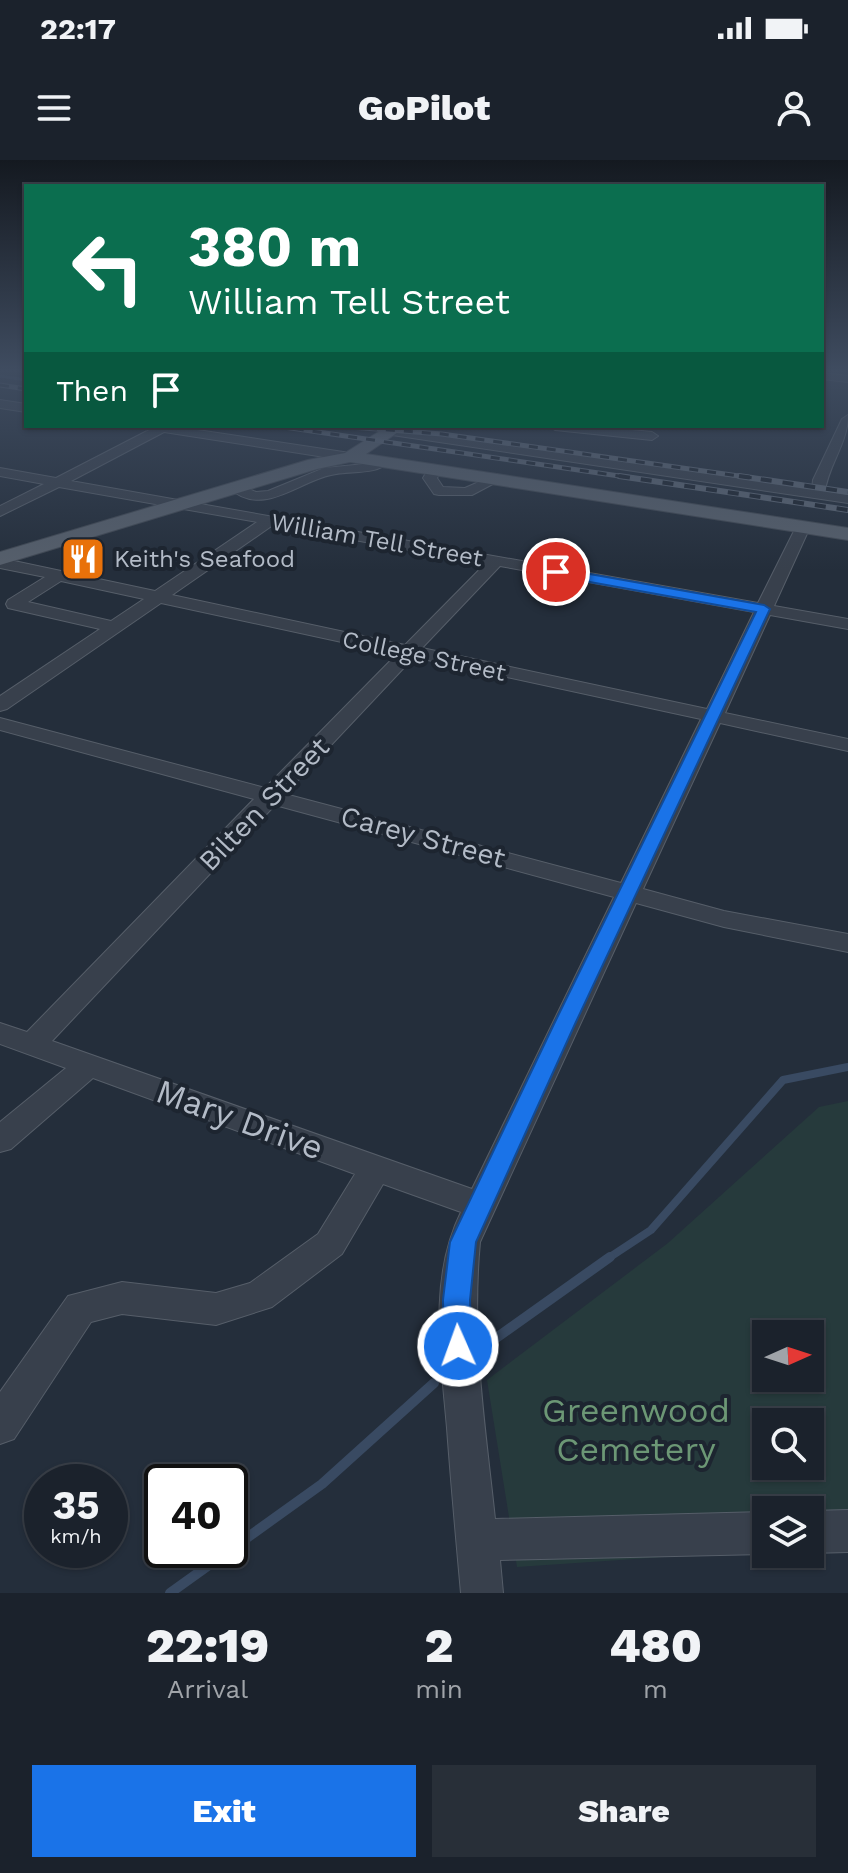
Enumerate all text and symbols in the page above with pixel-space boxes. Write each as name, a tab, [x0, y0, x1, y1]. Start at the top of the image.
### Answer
text: 22:17	[40, 11, 116, 46]
icon: menu	[32, 86, 76, 130]
icon: person	[772, 86, 816, 130]
text: GoPilot	[358, 87, 490, 129]
text: 380 m	[188, 214, 361, 280]
icon: left	[56, 216, 160, 320]
text: William Tell Street	[188, 281, 510, 323]
icon: arrive	[144, 368, 188, 412]
text: Then	[56, 373, 128, 408]
street label: William Tell Street	[269, 508, 485, 572]
restaurant icon: Keith's Seafood	[59, 535, 107, 583]
pin	[522, 538, 590, 606]
place label: Keith's Seafood	[114, 545, 295, 573]
icon: arrive	[534, 550, 578, 594]
street label: College Street	[340, 625, 508, 687]
street label: Bilten Street	[192, 730, 336, 878]
street label: Carey Street	[337, 799, 509, 875]
street label: Mary Drive	[151, 1070, 329, 1168]
position arrow	[416, 1304, 500, 1388]
north arrow	[752, 1320, 824, 1392]
map controls	[752, 1320, 824, 1568]
park label: Greenwood Cemetery	[542, 1390, 730, 1469]
button: search	[752, 1408, 824, 1480]
speed limit sign: 40	[144, 1464, 248, 1568]
text: 35	[52, 1482, 100, 1529]
button: layers	[752, 1496, 824, 1568]
text: km/h	[50, 1524, 102, 1548]
text: 22:19	[146, 1617, 269, 1674]
text: 2	[425, 1617, 453, 1674]
text: 480	[609, 1617, 702, 1674]
text: Arrival	[167, 1674, 248, 1704]
text: min	[415, 1674, 463, 1704]
text: m	[643, 1674, 668, 1704]
button: Exit	[32, 1765, 416, 1857]
button: Share	[432, 1765, 816, 1857]

